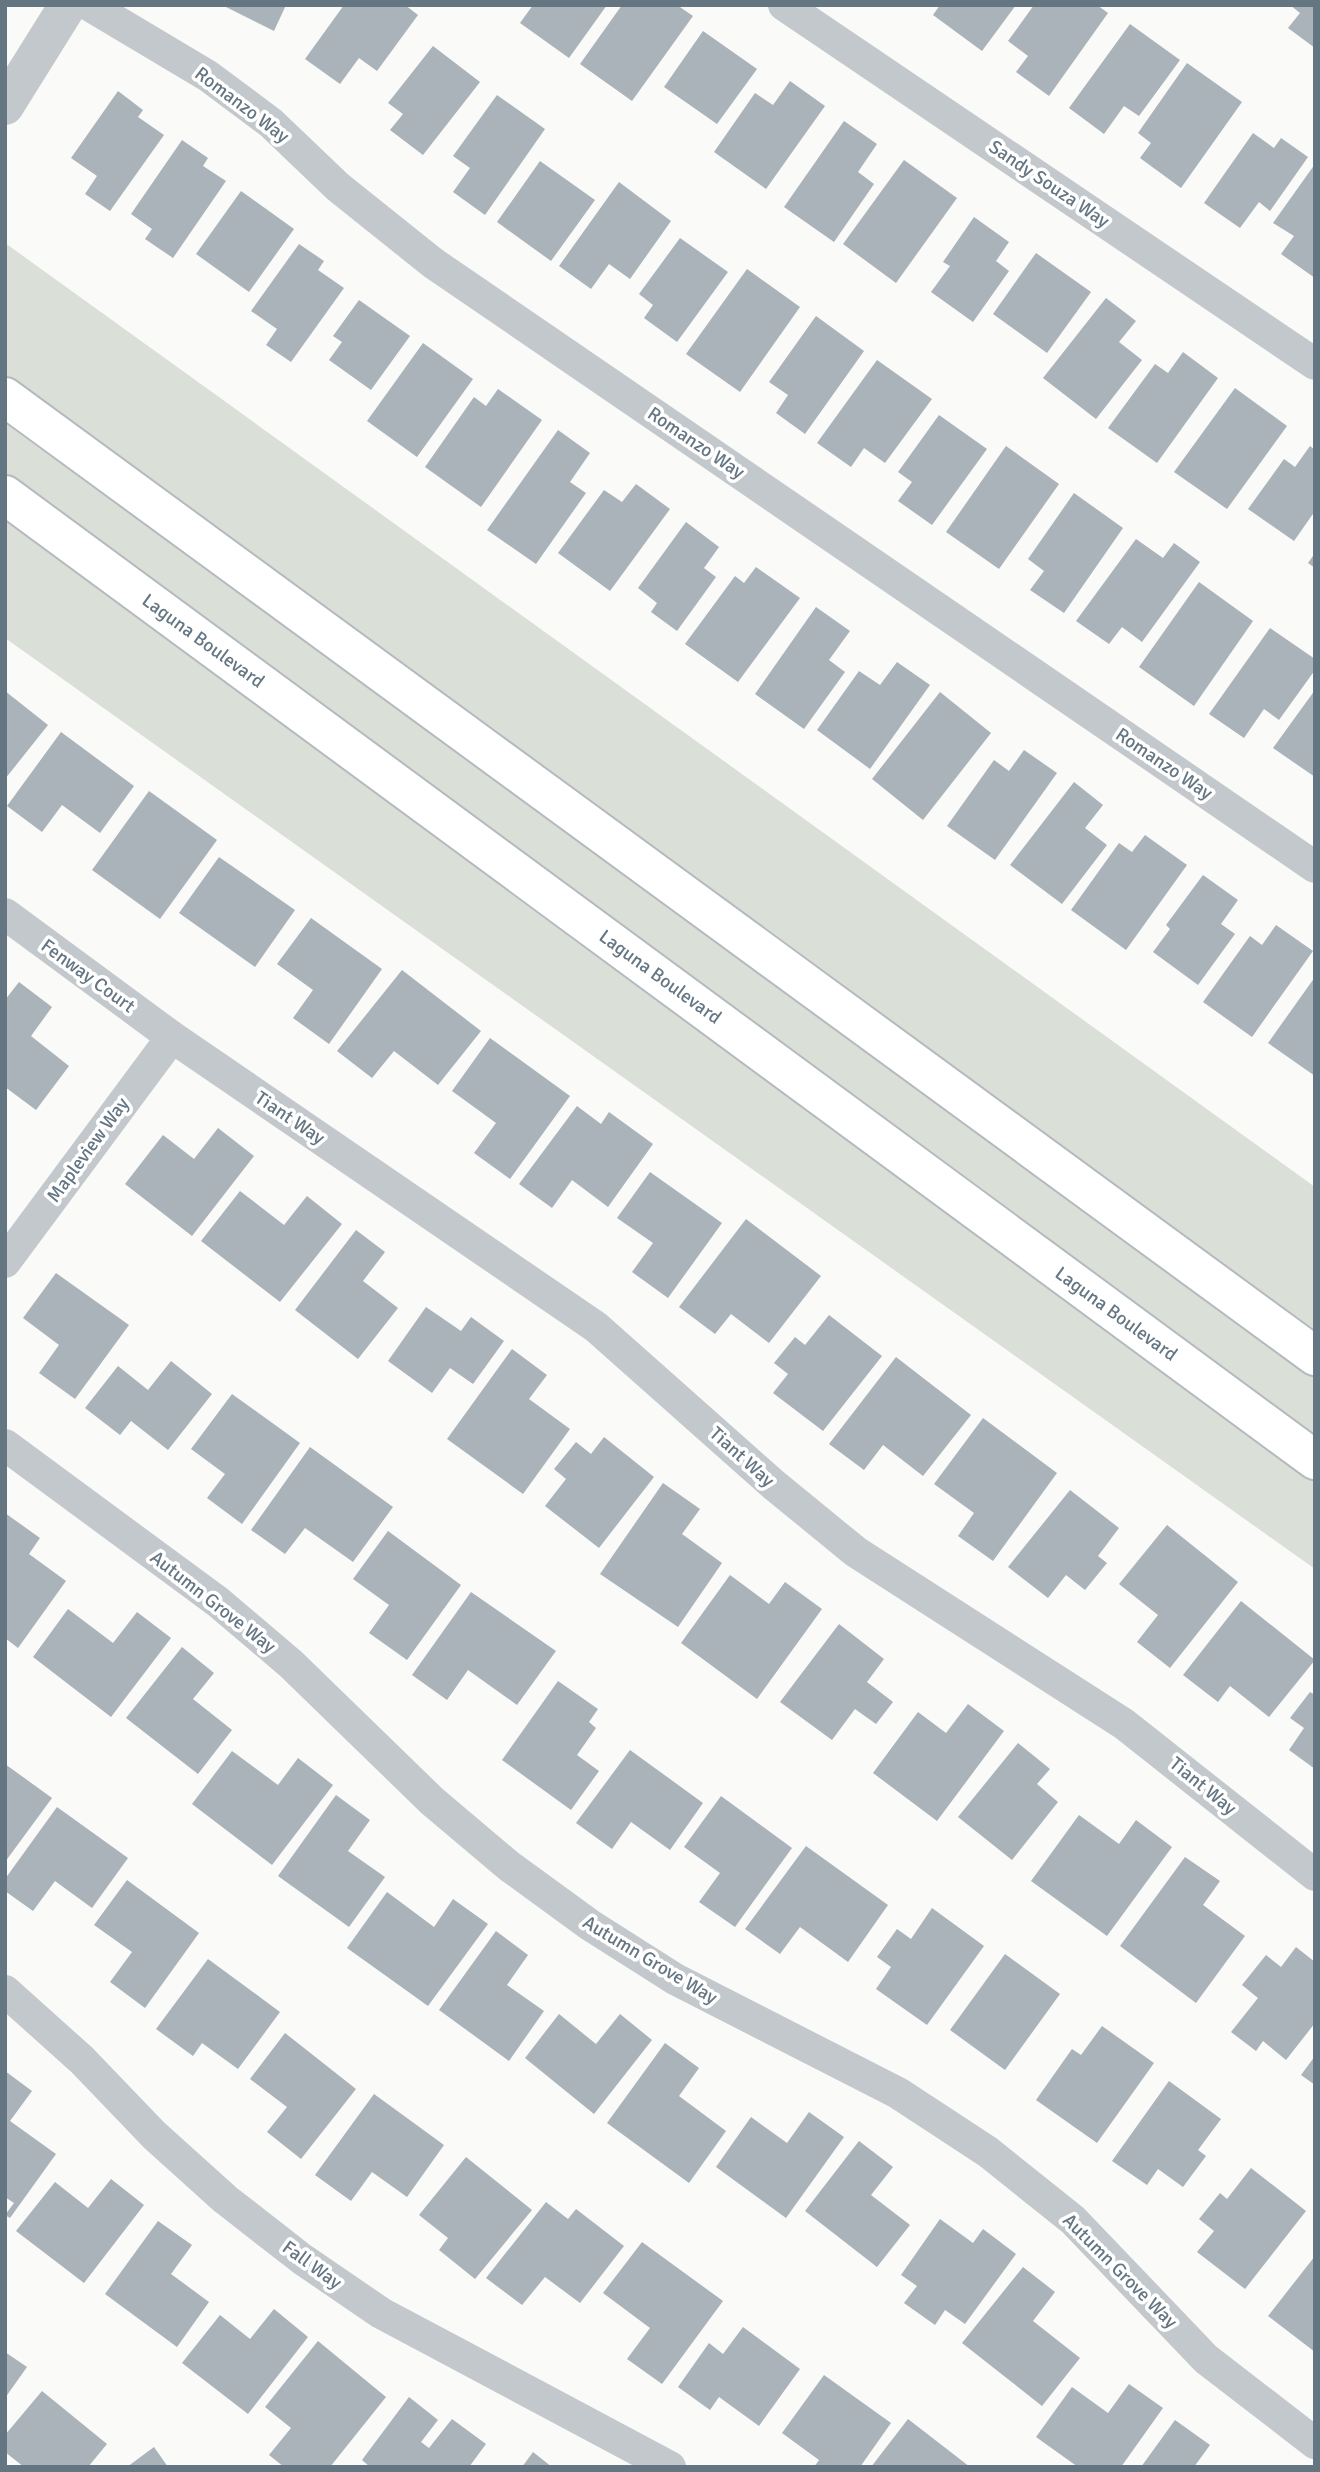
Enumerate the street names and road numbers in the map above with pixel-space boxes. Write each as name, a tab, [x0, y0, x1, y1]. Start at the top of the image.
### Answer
street label: Romanzo Way	[190, 62, 294, 148]
street label: Sandy Souza Way	[984, 135, 1114, 233]
street label: Romanzo Way	[643, 402, 749, 484]
street label: Laguna Boulevard	[137, 589, 269, 693]
street label: Romanzo Way	[1111, 723, 1217, 805]
street label: Laguna Boulevard	[594, 925, 726, 1029]
street label: Fenway Court	[36, 934, 140, 1018]
street label: Tiant Way	[251, 1086, 330, 1150]
street label: Mapleview Way	[42, 1093, 134, 1207]
street label: Laguna Boulevard	[1050, 1262, 1182, 1366]
street label: Tiant Way	[705, 1422, 779, 1492]
street label: Autumn Grove Way	[145, 1545, 281, 1659]
street label: Tiant Way	[1165, 1752, 1241, 1820]
street label: Autumn Grove Way	[578, 1910, 722, 2010]
street label: Autumn Grove Way	[1057, 2208, 1183, 2334]
street label: Fall Way	[278, 2235, 347, 2295]

